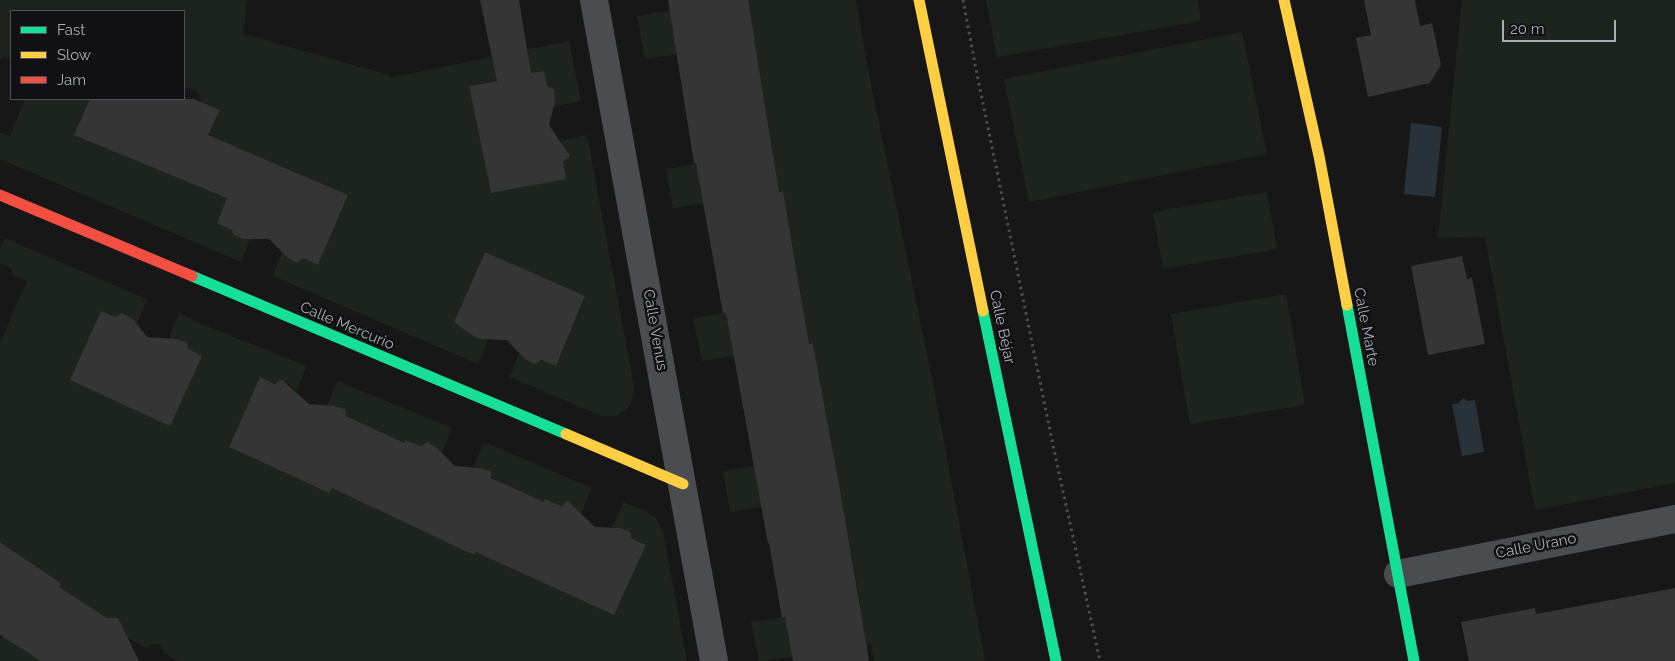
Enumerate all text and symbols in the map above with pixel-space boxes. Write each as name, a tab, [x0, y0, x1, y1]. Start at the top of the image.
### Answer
legend	[10, 10, 185, 100]
scale bar	[1505, 10, 1619, 42]
text: 20 m	[1510, 20, 1545, 38]
text: Fast	[57, 21, 85, 39]
text: Slow	[57, 46, 91, 64]
text: Jam	[57, 71, 86, 89]
street label: Calle Marte	[1350, 286, 1382, 368]
street label: Calle Venus	[639, 288, 671, 372]
street label: Calle Béjar	[985, 289, 1019, 365]
street label: Calle Mercurio	[297, 298, 397, 354]
street label: Calle Urano	[1494, 529, 1578, 563]

